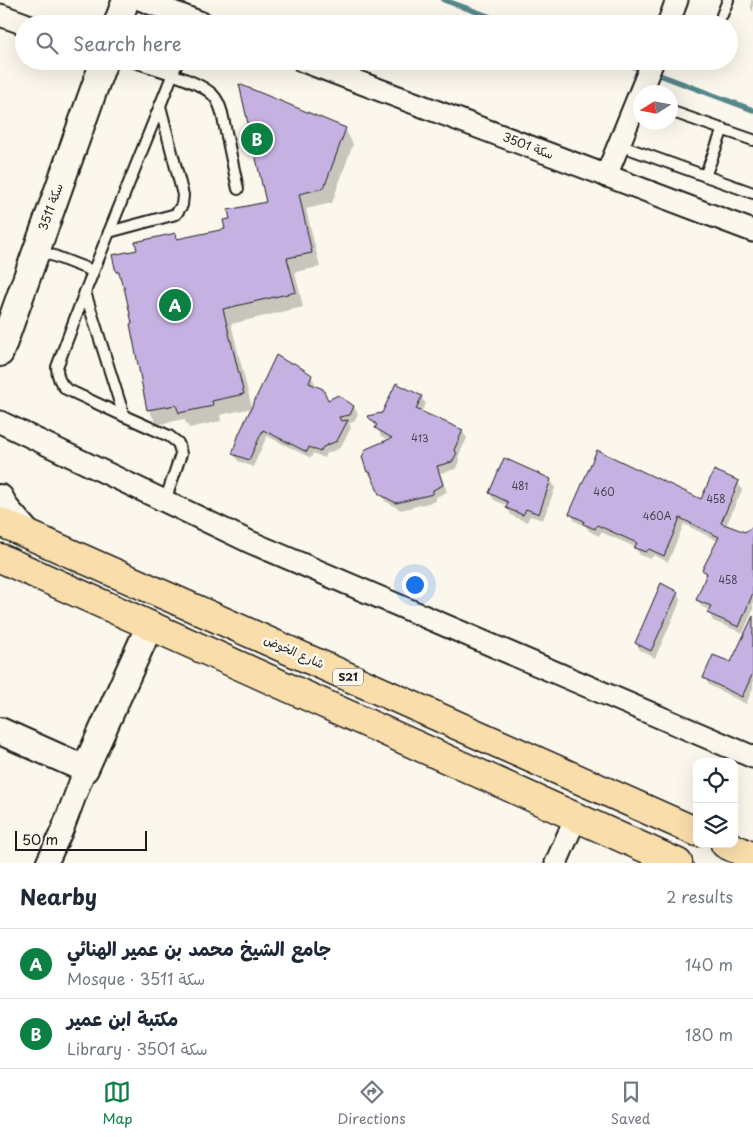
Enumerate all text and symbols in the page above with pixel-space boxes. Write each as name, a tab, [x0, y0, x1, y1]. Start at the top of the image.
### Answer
search box	[15, 15, 738, 70]
icon: search	[33, 29, 61, 57]
text: Search here	[73, 29, 182, 57]
north arrow	[633, 85, 678, 130]
pin: B	[241, 120, 273, 158]
street label: سكة 3501	[500, 127, 556, 163]
street label: سكة 3511	[33, 181, 67, 233]
pin: A	[159, 286, 191, 324]
house number: 413	[411, 430, 429, 445]
house number: 481	[512, 478, 528, 493]
house number: 460	[594, 484, 614, 499]
house number: 458	[706, 491, 726, 506]
house number: 460A	[643, 508, 672, 523]
your location	[402, 572, 428, 598]
house number: 458	[718, 572, 738, 587]
street label: شارع الخوض	[261, 630, 328, 673]
road number: S21	[333, 669, 363, 686]
map controls	[693, 758, 738, 848]
button: locate	[693, 758, 738, 803]
button: layers	[693, 803, 738, 848]
scale bar	[15, 828, 148, 851]
text: 50 m	[22, 829, 58, 850]
text: Nearby	[20, 880, 97, 912]
text: 2 results	[666, 884, 733, 908]
text: جامع الشيخ محمد بن عمير الهنائي	[67, 934, 331, 962]
text: A	[30, 952, 42, 976]
text: 140 m	[685, 952, 733, 976]
text: Mosque · سكة 3511	[67, 966, 205, 990]
text: مكتبة ابن عمير	[67, 1004, 178, 1032]
text: B	[31, 1022, 41, 1046]
text: 180 m	[685, 1022, 733, 1046]
text: Library · سكة 3501	[67, 1036, 208, 1060]
tab: Map	[103, 1078, 132, 1129]
tab: Directions	[338, 1078, 406, 1129]
tab: Saved	[611, 1078, 650, 1129]

